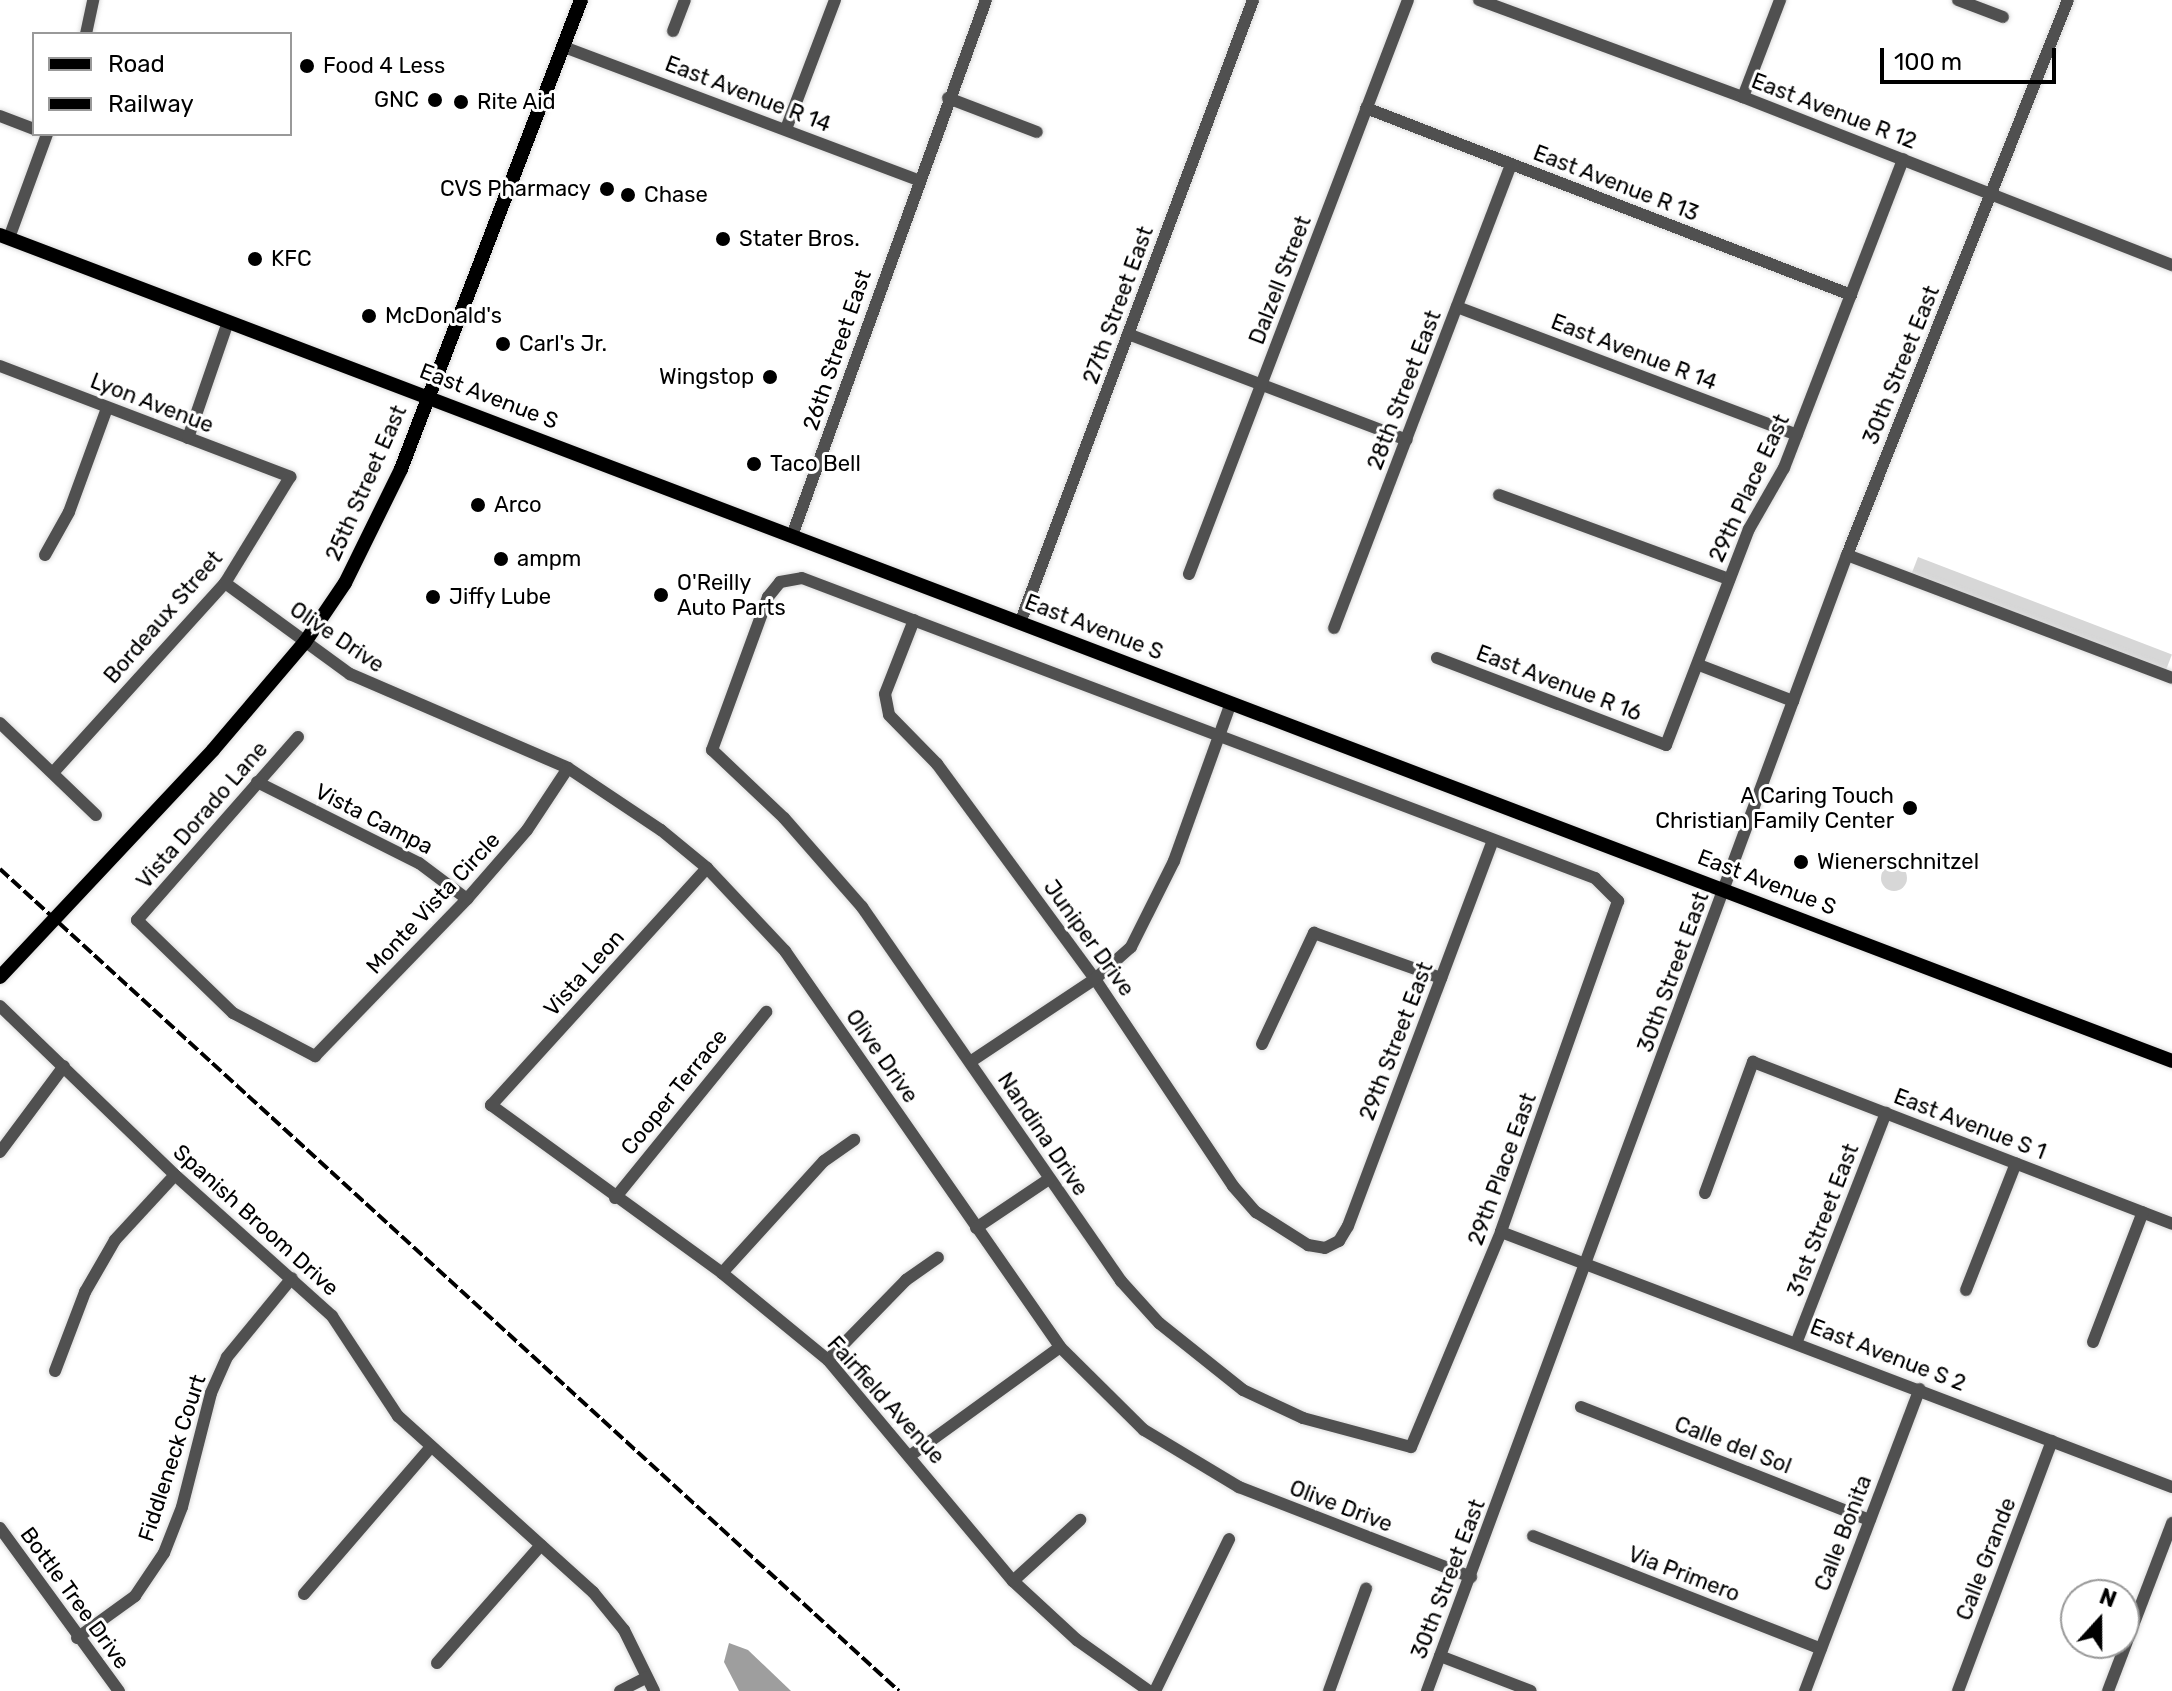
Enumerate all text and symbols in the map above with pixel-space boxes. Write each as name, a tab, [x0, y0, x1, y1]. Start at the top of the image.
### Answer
legend	[32, 32, 292, 136]
scale bar	[1884, 32, 2060, 82]
text: 100 m	[1894, 48, 1962, 76]
text: Road	[108, 50, 165, 78]
street label: East Avenue R 14	[661, 50, 835, 138]
place label: Food 4 Less	[323, 53, 445, 79]
marker: Food 4 Less	[298, 57, 316, 75]
street label: East Avenue R 12	[1747, 67, 1921, 155]
place label: GNC	[374, 87, 419, 113]
place label: Rite Aid	[477, 89, 556, 115]
text: Railway	[108, 90, 194, 118]
marker: GNC	[426, 91, 444, 109]
marker: Rite Aid	[452, 93, 470, 111]
street label: East Avenue R 13	[1529, 139, 1703, 227]
place label: CVS Pharmacy	[440, 176, 591, 202]
marker: CVS Pharmacy	[598, 180, 616, 198]
place label: Chase	[644, 182, 708, 208]
marker: Chase	[619, 186, 637, 204]
street label: Dalzell Street	[1243, 212, 1317, 348]
street label: 27th Street East	[1077, 223, 1159, 387]
place label: Stater Bros.	[739, 226, 860, 252]
marker: Stater Bros.	[714, 230, 732, 248]
place label: KFC	[271, 246, 312, 272]
marker: KFC	[246, 250, 264, 268]
street label: 26th Street East	[797, 266, 877, 434]
street label: 30th Street East	[1857, 282, 1945, 448]
place label: McDonald's	[385, 303, 502, 329]
marker: McDonald's	[360, 307, 378, 325]
street label: 28th Street East	[1361, 307, 1447, 473]
street label: East Avenue R 14	[1547, 308, 1721, 396]
place label: Carl's Jr.	[519, 331, 607, 357]
marker: Carl's Jr.	[494, 335, 512, 353]
street label: East Avenue S	[416, 357, 562, 435]
place label: Wingstop	[659, 364, 754, 390]
street label: Lyon Avenue	[86, 367, 218, 439]
marker: Wingstop	[761, 368, 779, 386]
street label: 25th Street East	[320, 401, 412, 565]
street label: 29th Place East	[1703, 410, 1795, 566]
place label: Taco Bell	[770, 451, 861, 477]
marker: Taco Bell	[745, 455, 763, 473]
place label: Arco	[494, 492, 542, 518]
marker: Arco	[469, 496, 487, 514]
street label: Bordeaux Street	[98, 545, 228, 689]
place label: ampm	[517, 546, 581, 572]
marker: ampm	[492, 550, 510, 568]
place label: O'Reilly Auto Parts	[677, 569, 786, 620]
place label: Jiffy Lube	[449, 584, 552, 610]
marker: O'Reilly Auto Parts	[652, 586, 670, 604]
marker: Jiffy Lube	[424, 588, 442, 606]
street label: East Avenue S	[1021, 588, 1167, 666]
street label: Olive Drive	[285, 596, 389, 678]
street label: East Avenue R 16	[1472, 639, 1646, 727]
street label: Vista Dorado Lane	[131, 736, 273, 894]
street label: Vista Campa	[311, 778, 437, 860]
place label: A Caring Touch Christian Family Center	[1655, 782, 1894, 834]
marker: A Caring Touch Christian Family Center	[1901, 799, 1919, 817]
street label: Monte Vista Circle	[360, 827, 506, 979]
street label: East Avenue S	[1694, 843, 1840, 921]
place label: Wienerschnitzel	[1817, 849, 1979, 875]
marker: Wienerschnitzel	[1792, 853, 1810, 871]
street label: Juniper Drive	[1038, 874, 1140, 1002]
street label: 30th Street East	[1632, 888, 1714, 1056]
street label: Vista Leon	[538, 924, 630, 1022]
street label: 29th Street East	[1354, 958, 1438, 1124]
street label: Olive Drive	[840, 1004, 924, 1108]
street label: Cooper Terrace	[615, 1023, 733, 1161]
street label: Nandina Drive	[992, 1067, 1094, 1201]
street label: East Avenue S 1	[1890, 1083, 2050, 1165]
street label: 29th Place East	[1462, 1089, 1542, 1249]
street label: Spanish Broom Drive	[168, 1139, 344, 1301]
street label: 31st Street East	[1782, 1140, 1864, 1300]
street label: East Avenue S 2	[1806, 1313, 1970, 1397]
street label: Fairfield Avenue	[822, 1330, 950, 1470]
street label: Fiddleneck Court	[133, 1371, 211, 1545]
street label: Calle del Sol	[1671, 1411, 1795, 1479]
street label: Calle Bonita	[1809, 1471, 1877, 1595]
street label: Olive Drive	[1286, 1474, 1396, 1538]
street label: Calle Grande	[1951, 1494, 2021, 1624]
street label: 30th Street East	[1405, 1495, 1491, 1663]
street label: Bottle Tree Drive	[14, 1522, 136, 1674]
street label: Via Primero	[1624, 1541, 1744, 1607]
north arrow	[2060, 1579, 2140, 1659]
text: N	[2096, 1583, 2120, 1613]

